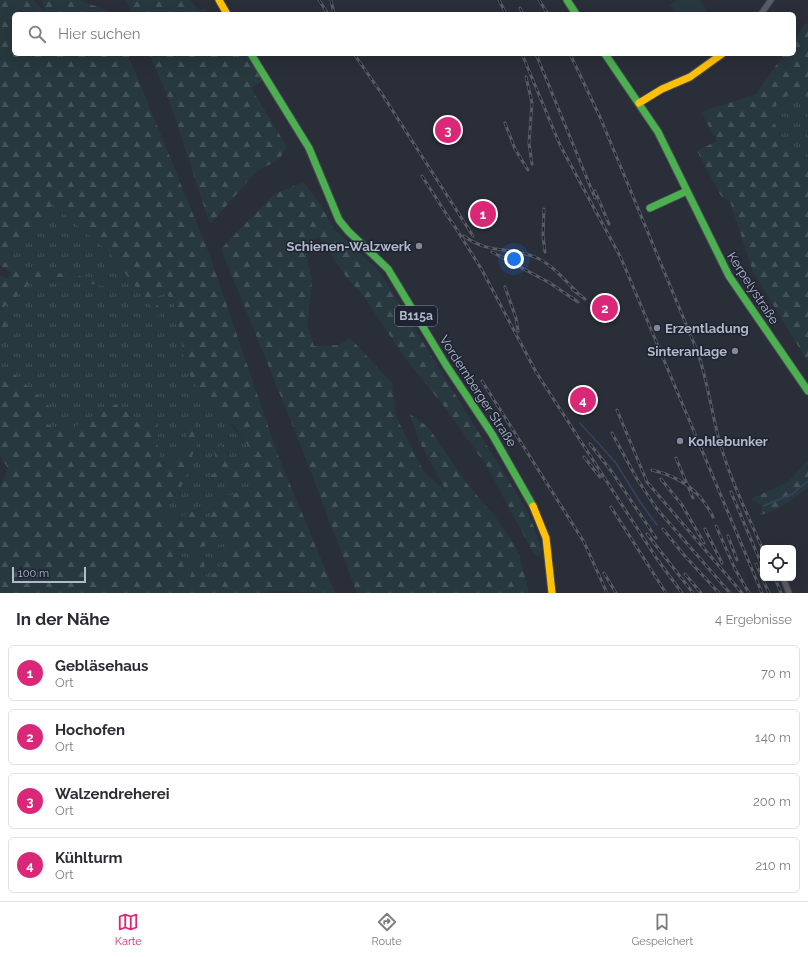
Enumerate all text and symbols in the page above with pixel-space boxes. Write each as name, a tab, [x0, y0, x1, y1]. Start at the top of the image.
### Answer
search box	[12, 12, 796, 56]
icon: search	[26, 23, 48, 45]
text: Hier suchen	[58, 25, 141, 43]
pin: 3	[435, 115, 461, 145]
pin: 1	[470, 199, 496, 229]
place label: Schienen-Walzwerk	[287, 239, 412, 254]
marker: Schienen-Walzwerk	[414, 241, 424, 251]
your location	[504, 249, 524, 269]
street label: Kerpelystraße	[724, 249, 782, 327]
pin: 2	[592, 293, 618, 323]
road number: B115a	[395, 306, 437, 326]
place label: Erzentladung	[665, 321, 749, 336]
marker: Erzentladung	[652, 323, 662, 333]
street label: Vordernberger Straße	[436, 332, 520, 450]
place label: Sinteranlage	[647, 344, 727, 359]
marker: Sinteranlage	[730, 346, 740, 356]
pin: 4	[570, 385, 596, 415]
place label: Kohlebunker	[688, 434, 768, 449]
marker: Kohlebunker	[675, 436, 685, 446]
map controls	[760, 545, 796, 581]
button: locate	[760, 545, 796, 581]
scale bar	[12, 565, 86, 584]
text: 100 m	[18, 567, 49, 580]
text: In der Nähe	[16, 609, 110, 629]
text: 4 Ergebnisse	[715, 612, 792, 627]
text: Gebläsehaus	[55, 657, 148, 675]
text: 1	[27, 666, 33, 681]
text: 70 m	[761, 666, 791, 681]
text: Ort	[55, 675, 74, 690]
text: Hochofen	[55, 721, 125, 739]
text: 2	[26, 730, 34, 745]
text: 140 m	[755, 730, 791, 745]
text: Ort	[55, 739, 74, 754]
text: Walzendreherei	[55, 785, 170, 803]
text: 3	[26, 794, 34, 809]
text: 200 m	[753, 794, 791, 809]
text: Ort	[55, 803, 74, 818]
text: Kühlturm	[55, 849, 123, 867]
text: 4	[26, 858, 34, 873]
text: 210 m	[755, 858, 791, 873]
text: Ort	[55, 867, 74, 882]
tab: Karte	[115, 911, 142, 948]
tab: Route	[372, 911, 402, 948]
tab: Gespeichert	[631, 911, 693, 948]

